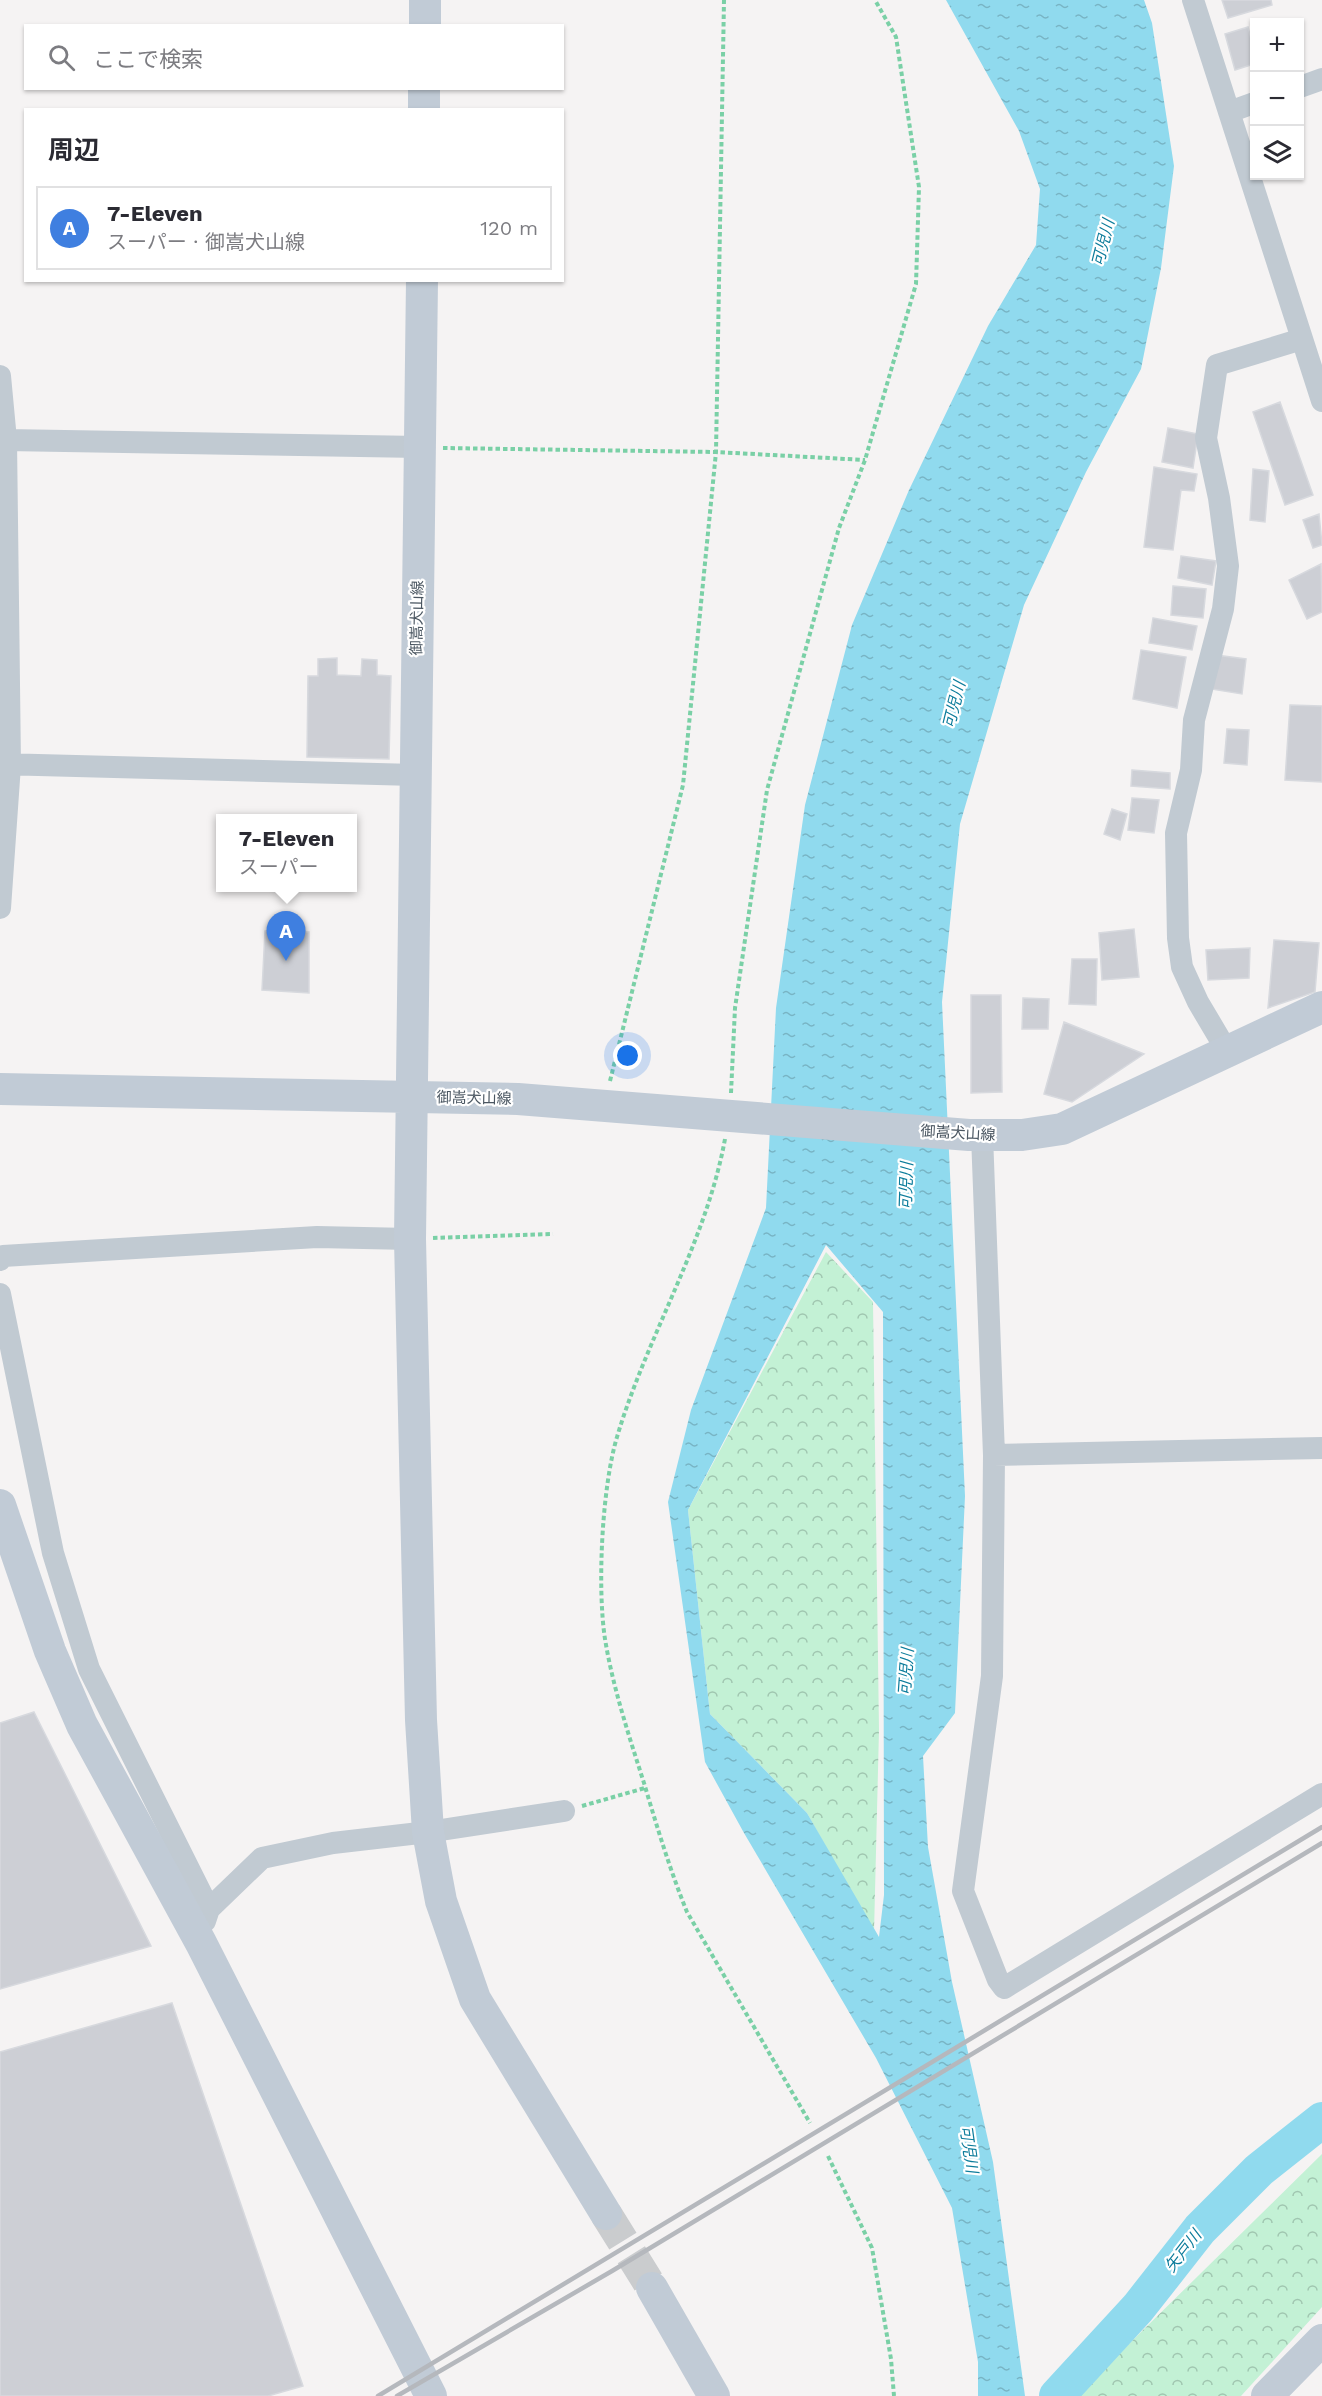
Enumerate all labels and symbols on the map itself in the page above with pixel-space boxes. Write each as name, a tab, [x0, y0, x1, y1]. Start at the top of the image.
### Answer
water label: 可児川	[1088, 215, 1119, 269]
street label: 御嵩犬山線	[407, 580, 427, 656]
water label: 可児川	[939, 677, 970, 731]
pin: A	[266, 912, 306, 961]
your location	[613, 1041, 642, 1070]
street label: 御嵩犬山線	[436, 1088, 512, 1108]
street label: 御嵩犬山線	[920, 1122, 996, 1144]
water label: 可児川	[896, 1160, 916, 1210]
water label: 可児川	[895, 1645, 917, 1697]
water label: 可児川	[956, 2124, 982, 2176]
water label: 矢戸川	[1161, 2225, 1206, 2276]

